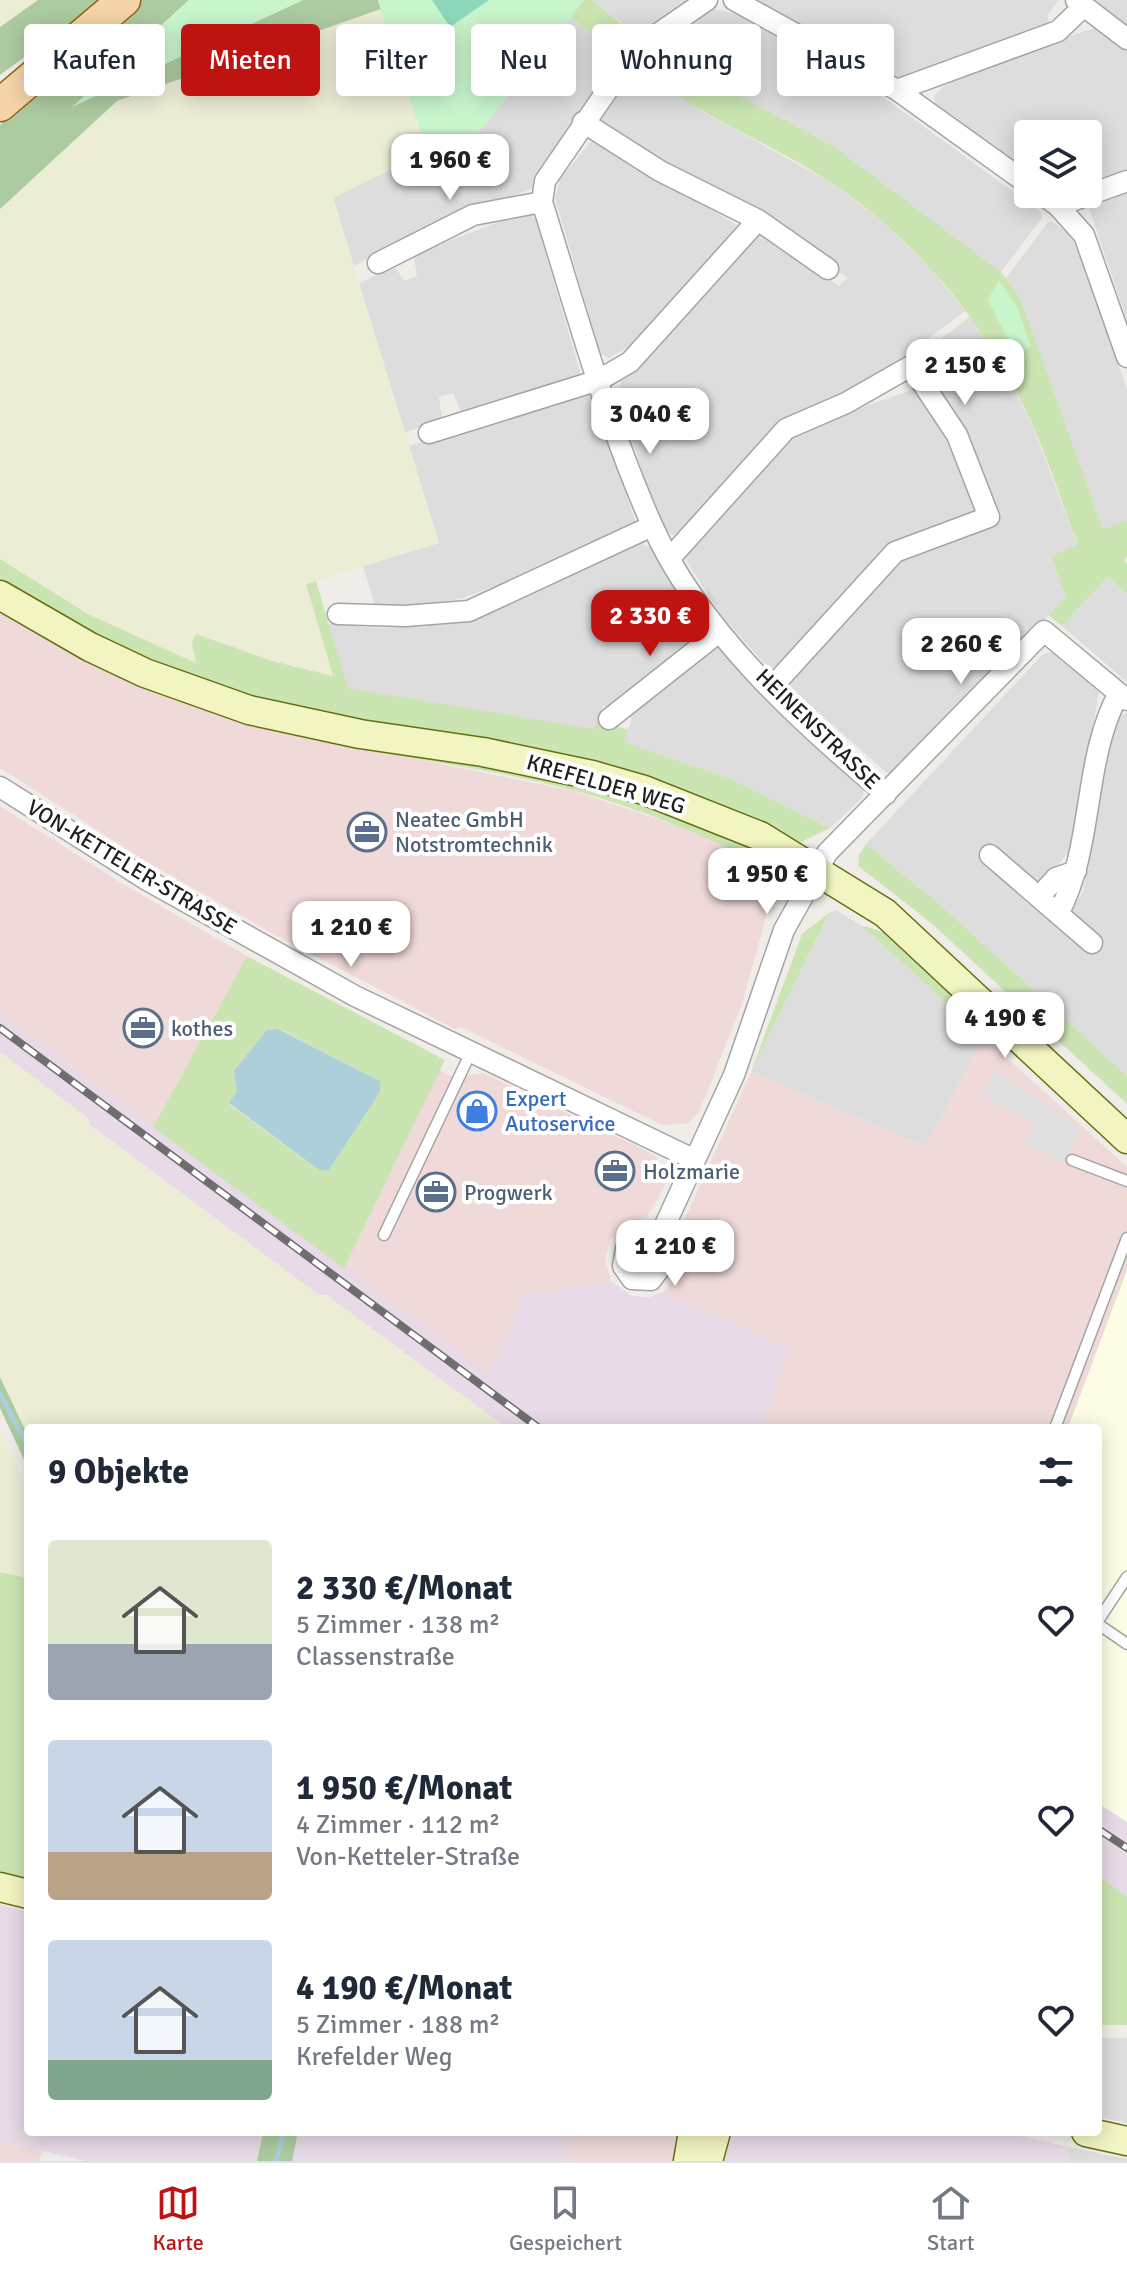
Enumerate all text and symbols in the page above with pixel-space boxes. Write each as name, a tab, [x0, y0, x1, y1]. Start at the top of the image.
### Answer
chip: Kaufen	[24, 24, 165, 96]
chip: Mieten	[181, 24, 320, 96]
chip: Filter	[336, 24, 455, 96]
chip: Neu	[471, 24, 576, 96]
chip: Wohnung	[592, 24, 761, 96]
chip: Haus	[777, 24, 894, 96]
map controls	[1014, 120, 1102, 208]
button: layers	[1014, 120, 1102, 208]
pin: 1 960 €	[376, 134, 524, 202]
text: 1 960 €	[409, 144, 491, 176]
pin: 2 150 €	[891, 339, 1039, 407]
text: 2 150 €	[924, 349, 1006, 381]
pin: 3 040 €	[576, 388, 724, 456]
text: 3 040 €	[609, 398, 691, 430]
pin: 2 330 €	[576, 590, 724, 658]
text: 2 330 €	[609, 600, 691, 632]
pin: 2 260 €	[887, 618, 1035, 686]
text: 2 260 €	[920, 628, 1002, 660]
street label: HEINENSTRASSE	[750, 663, 886, 795]
street label: KREFELDER WEG	[524, 748, 688, 820]
street label: VON-KETTELER-STRASSE	[22, 794, 242, 940]
place label: Neatec GmbH Notstromtechnik	[395, 806, 553, 858]
office icon: Neatec GmbH Notstromtechnik	[346, 811, 388, 853]
pin: 1 950 €	[693, 848, 841, 916]
text: 1 950 €	[726, 858, 808, 890]
pin: 1 210 €	[277, 901, 425, 969]
text: 1 210 €	[310, 911, 392, 943]
pin: 4 190 €	[931, 992, 1079, 1060]
text: 4 190 €	[964, 1002, 1046, 1034]
office icon: kothes	[122, 1007, 164, 1049]
place label: kothes	[171, 1015, 233, 1042]
place label: Expert Autoservice	[505, 1085, 616, 1137]
shop icon: Expert Autoservice	[456, 1090, 498, 1132]
office icon: Holzmarie	[594, 1150, 636, 1192]
place label: Holzmarie	[643, 1158, 740, 1185]
office icon: Progwerk	[415, 1171, 457, 1213]
place label: Progwerk	[464, 1179, 553, 1206]
pin: 1 210 €	[601, 1220, 749, 1288]
text: 1 210 €	[634, 1230, 716, 1262]
icon: filters	[1034, 1450, 1078, 1494]
text: 9 Objekte	[48, 1451, 189, 1493]
text: 2 330 €/Monat	[296, 1567, 512, 1609]
icon: home	[112, 1572, 208, 1668]
icon: heart	[1034, 1598, 1078, 1642]
text: 5 Zimmer · 138 m²	[296, 1609, 500, 1641]
text: Classenstraße	[296, 1641, 455, 1673]
text: 1 950 €/Monat	[296, 1767, 512, 1809]
icon: home	[112, 1772, 208, 1868]
icon: heart	[1034, 1798, 1078, 1842]
text: 4 Zimmer · 112 m²	[296, 1809, 500, 1841]
text: Von-Ketteler-Straße	[296, 1841, 520, 1873]
text: 4 190 €/Monat	[296, 1967, 512, 2009]
icon: home	[112, 1972, 208, 2068]
icon: heart	[1034, 1998, 1078, 2042]
text: 5 Zimmer · 188 m²	[296, 2009, 500, 2041]
text: Krefelder Weg	[296, 2041, 452, 2073]
tab: Karte	[153, 2181, 204, 2256]
tab: Gespeichert	[509, 2181, 622, 2256]
tab: Start	[927, 2181, 974, 2256]

